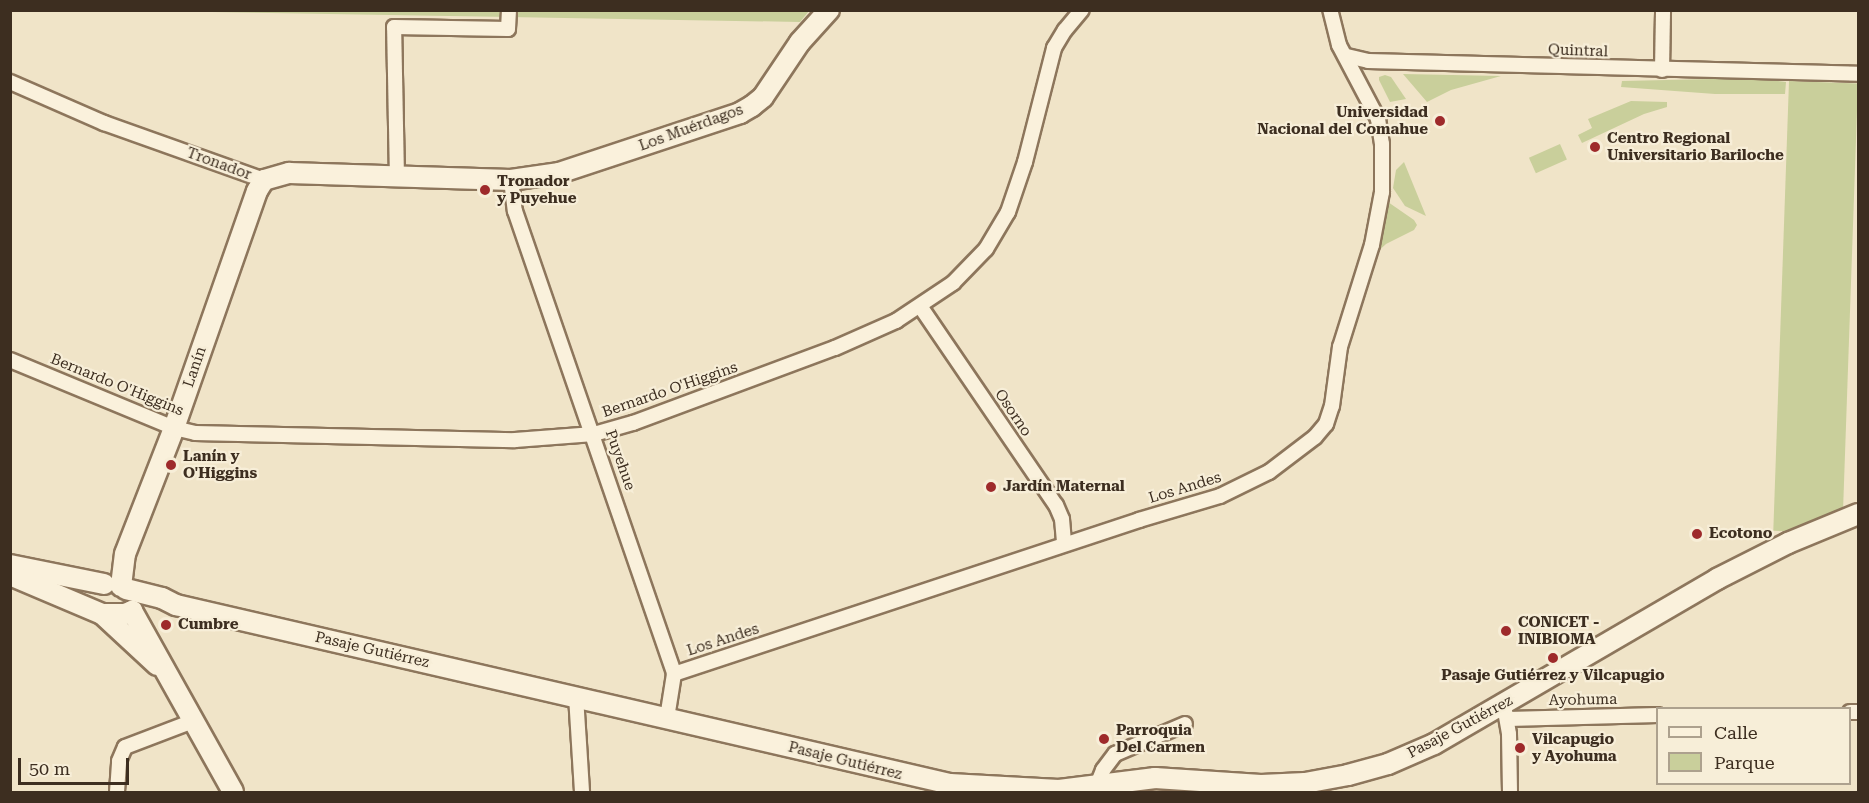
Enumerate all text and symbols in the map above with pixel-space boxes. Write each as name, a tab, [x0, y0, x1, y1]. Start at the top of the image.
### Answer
street label: Quintral	[1548, 41, 1608, 61]
street label: Los Muérdagos	[636, 101, 746, 155]
place label: Universidad Nacional del Comahue	[1257, 103, 1428, 138]
marker: Universidad Nacional del Comahue	[1433, 114, 1447, 128]
place label: Centro Regional Universitario Bariloche	[1607, 129, 1784, 164]
marker: Centro Regional Universitario Bariloche	[1588, 140, 1602, 154]
street label: Tronador	[184, 144, 254, 184]
place label: Tronador y Puyehue	[497, 172, 576, 207]
marker: Tronador y Puyehue	[478, 183, 492, 197]
street label: Lanín	[180, 344, 210, 390]
street label: Bernardo O'Higgins	[48, 350, 186, 420]
street label: Bernardo O'Higgins	[600, 358, 740, 422]
street label: Osorno	[991, 386, 1035, 440]
street label: Puyehue	[601, 427, 639, 493]
place label: Lanín y O'Higgins	[183, 447, 257, 482]
marker: Lanín y O'Higgins	[164, 458, 178, 472]
street label: Los Andes	[1147, 468, 1223, 508]
place label: Jardín Maternal	[1003, 478, 1125, 496]
marker: Jardín Maternal	[984, 480, 998, 494]
place label: Ecotono	[1709, 525, 1772, 543]
marker: Ecotono	[1690, 527, 1704, 541]
place label: CONICET - INIBIOMA	[1518, 613, 1600, 648]
place label: Cumbre	[178, 616, 238, 634]
marker: Cumbre	[159, 618, 173, 632]
street label: Los Andes	[685, 620, 761, 660]
marker: CONICET - INIBIOMA	[1499, 624, 1513, 638]
street label: Pasaje Gutiérrez	[313, 628, 431, 672]
marker: Pasaje Gutiérrez y Vilcapugio	[1546, 651, 1560, 665]
place label: Pasaje Gutiérrez y Vilcapugio	[1441, 667, 1665, 685]
street label: Ayohuma	[1549, 690, 1617, 710]
street label: Pasaje Gutiérrez	[1404, 692, 1516, 762]
legend	[1656, 707, 1851, 785]
place label: Parroquia Del Carmen	[1116, 721, 1205, 756]
text: Calle	[1714, 722, 1758, 743]
place label: Vilcapugio y Ayohuma	[1532, 730, 1617, 765]
marker: Parroquia Del Carmen	[1097, 732, 1111, 746]
street label: Pasaje Gutiérrez	[786, 738, 904, 784]
marker: Vilcapugio y Ayohuma	[1513, 741, 1527, 755]
scale bar	[21, 746, 132, 784]
text: Parque	[1714, 752, 1775, 773]
text: 50 m	[29, 758, 70, 779]

